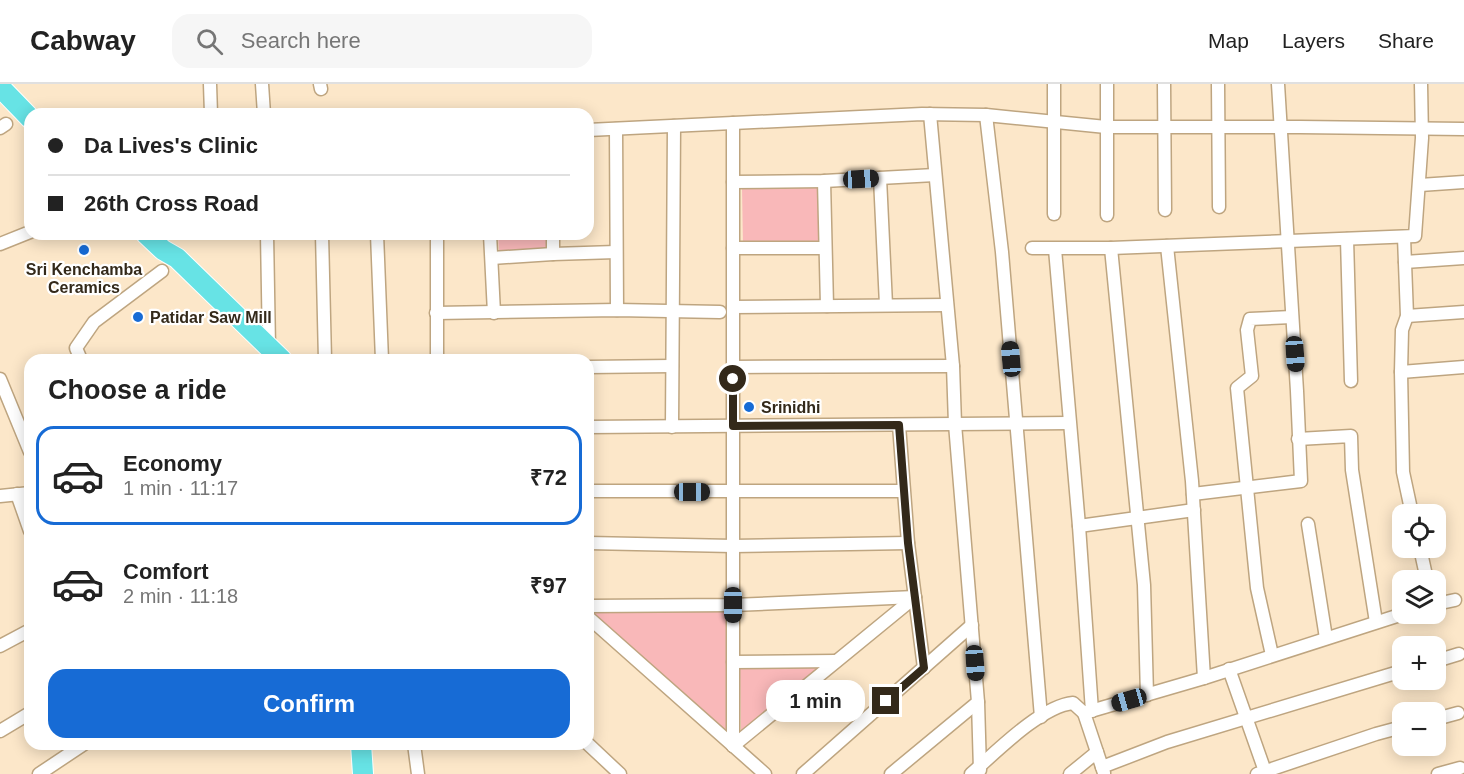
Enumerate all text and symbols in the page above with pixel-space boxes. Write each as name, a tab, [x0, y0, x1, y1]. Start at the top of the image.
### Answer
search box	[172, 14, 592, 68]
text: Cabway	[30, 25, 136, 56]
icon: search	[193, 25, 226, 58]
text: Search here	[241, 28, 361, 53]
text: Map	[1208, 29, 1249, 52]
text: Layers	[1282, 29, 1345, 52]
text: Share	[1378, 29, 1434, 52]
text: Da Lives's Clinic	[84, 133, 258, 158]
car	[843, 169, 879, 189]
text: 26th Cross Road	[84, 191, 259, 216]
marker: Sri Kenchamba Ceramics	[77, 243, 91, 257]
place label: Sri Kenchamba Ceramics	[26, 261, 142, 296]
place label: Patidar Saw Mill	[150, 309, 272, 326]
marker: Patidar Saw Mill	[131, 310, 145, 324]
car	[1285, 335, 1305, 373]
car	[1000, 340, 1022, 378]
route start	[719, 365, 746, 392]
text: Choose a ride	[48, 375, 227, 405]
place label: Srinidhi	[761, 399, 821, 416]
marker: Srinidhi	[742, 400, 756, 414]
icon: car	[51, 449, 105, 503]
text: Economy	[123, 451, 222, 476]
text: ₹72	[530, 465, 567, 490]
text: 1 min · 11:17	[123, 477, 238, 499]
car	[674, 483, 710, 501]
map controls	[1392, 504, 1446, 756]
button: locate	[1392, 504, 1446, 558]
icon: car	[51, 557, 105, 611]
text: Comfort	[123, 559, 209, 584]
button: layers	[1392, 570, 1446, 624]
text: ₹97	[530, 573, 567, 598]
text: 2 min · 11:18	[123, 585, 238, 607]
car	[724, 587, 742, 623]
button: +	[1392, 636, 1446, 690]
car	[965, 644, 985, 682]
button: Confirm	[48, 669, 570, 738]
callout: 1 min	[766, 680, 865, 722]
car	[1109, 686, 1149, 714]
route end	[872, 687, 899, 714]
text: 1 min	[789, 690, 842, 712]
button: −	[1392, 702, 1446, 756]

